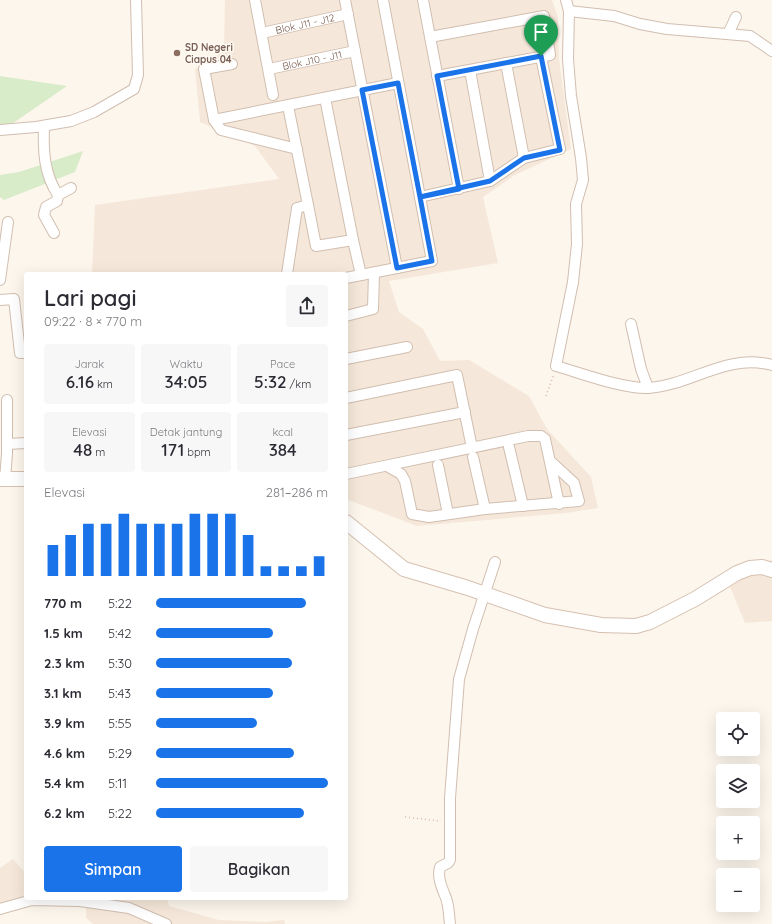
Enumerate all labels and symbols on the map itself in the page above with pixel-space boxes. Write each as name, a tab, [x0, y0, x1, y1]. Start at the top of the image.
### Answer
street label: Blok J11 - J12	[274, 11, 336, 37]
pin	[524, 15, 558, 56]
place label: SD Negeri Ciapus 04	[185, 41, 233, 66]
marker: SD Negeri Ciapus 04	[172, 48, 182, 58]
street label: Blok J10 - J11	[281, 48, 343, 73]

